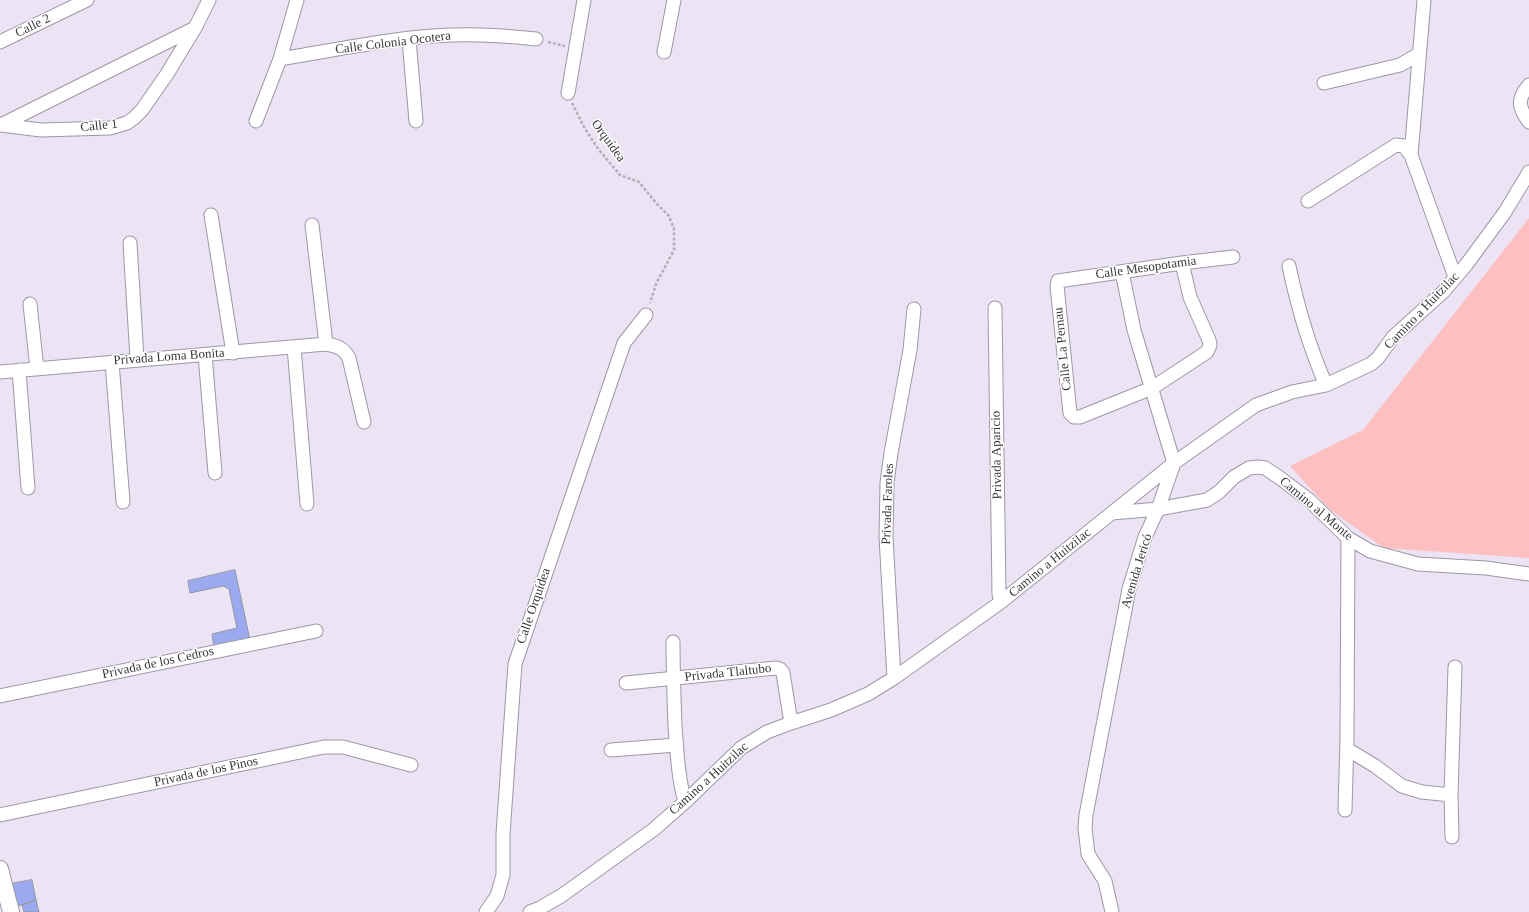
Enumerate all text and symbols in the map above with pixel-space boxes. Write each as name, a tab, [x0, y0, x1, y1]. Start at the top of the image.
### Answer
street label: Calle 2	[13, 11, 53, 41]
street label: Calle Colonia Ocotera	[334, 28, 452, 58]
street label: Calle 1	[80, 116, 118, 136]
street label: Orquídea	[587, 117, 629, 165]
street label: Calle Mesopotamia	[1095, 253, 1197, 283]
street label: Camino a Huitzilac	[1381, 269, 1463, 353]
street label: Calle La Pernau	[1051, 307, 1075, 391]
street label: Privada Loma Bonita	[113, 345, 225, 369]
street label: Privada Aparicio	[988, 411, 1006, 499]
street label: Privada Faroles	[879, 463, 897, 545]
street label: Camino al Monte	[1276, 474, 1356, 544]
street label: Camino a Huitzilac	[1006, 525, 1094, 601]
street label: Avenida Jericó	[1118, 532, 1156, 610]
street label: Calle Orquídea	[514, 566, 554, 646]
street label: Privada de los Cedros	[101, 644, 215, 682]
street label: Privada Tlaltubo	[684, 661, 772, 685]
street label: Camino a Huitzilac	[666, 739, 752, 819]
street label: Privada de los Pinos	[153, 753, 259, 791]

